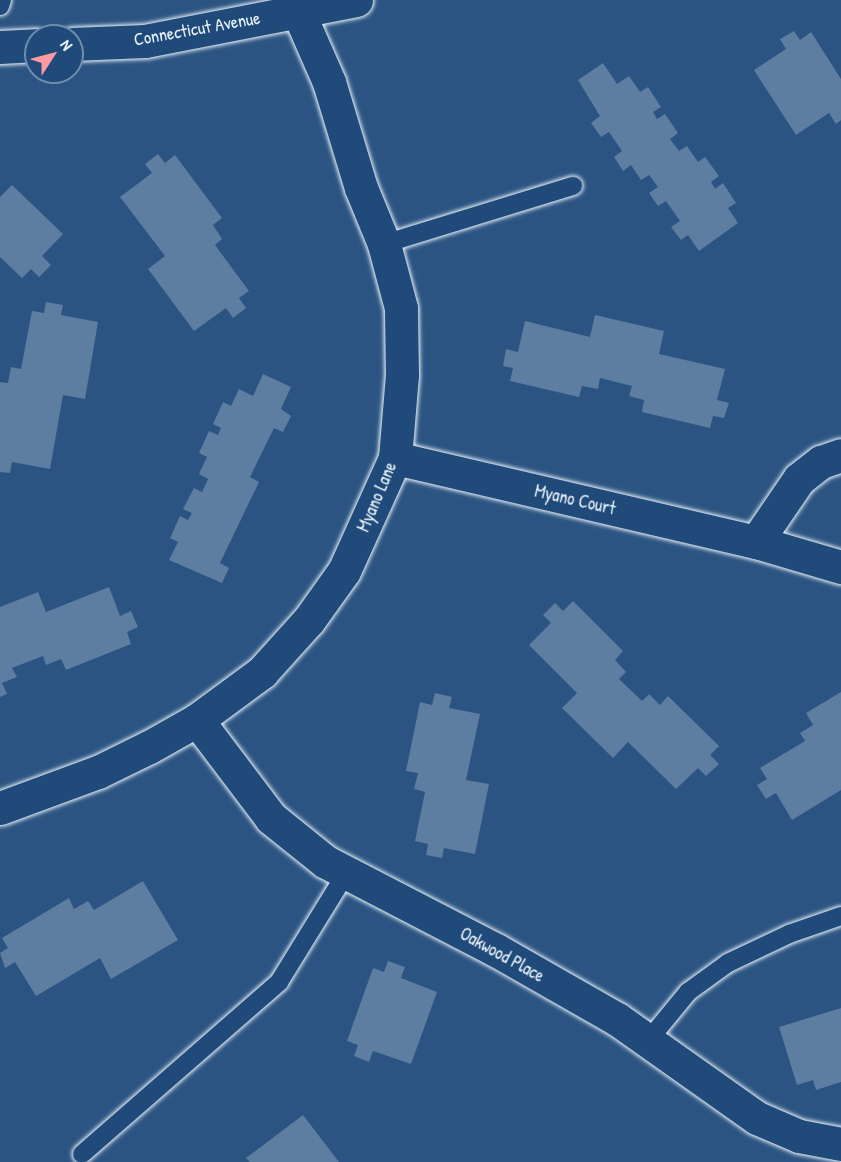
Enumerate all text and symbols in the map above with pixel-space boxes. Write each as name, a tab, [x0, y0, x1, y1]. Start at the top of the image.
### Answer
street label: Connecticut Avenue	[132, 7, 262, 51]
north arrow	[24, 24, 84, 84]
text: N	[56, 35, 78, 54]
street label: Myano Lane	[353, 459, 401, 535]
street label: Myano Court	[532, 480, 618, 520]
street label: Oakwood Place	[456, 923, 548, 987]

